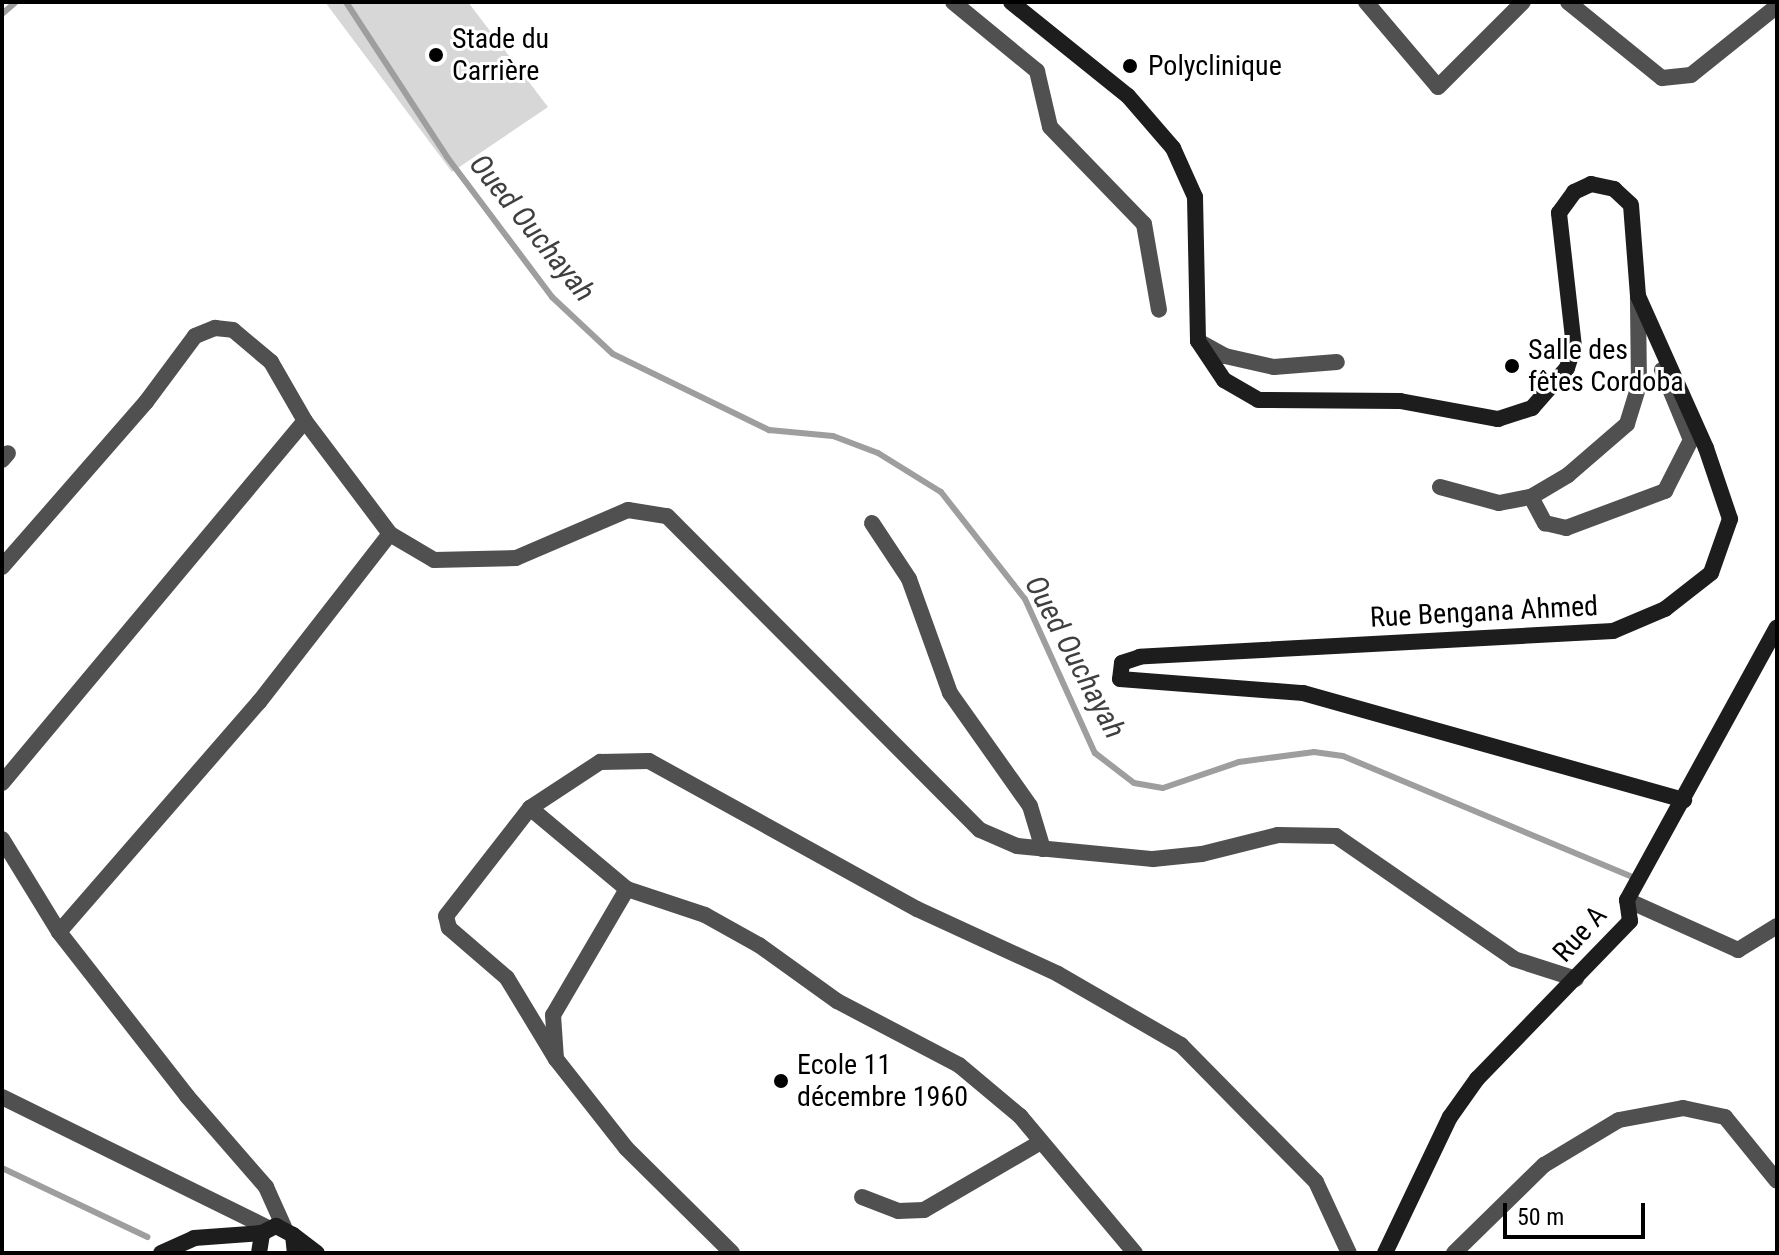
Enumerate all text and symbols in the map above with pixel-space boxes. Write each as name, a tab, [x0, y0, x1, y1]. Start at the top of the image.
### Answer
place label: Stade du Carrière	[452, 22, 549, 88]
marker: Stade du Carrière	[427, 46, 445, 64]
place label: Polyclinique	[1148, 49, 1282, 83]
marker: Polyclinique	[1119, 55, 1141, 77]
water label: Oued Ouchayah	[462, 147, 602, 309]
place label: Salle des fêtes Cordoba	[1528, 333, 1684, 399]
marker: Salle des fêtes Cordoba	[1503, 357, 1521, 375]
water label: Oued Ouchayah	[1017, 569, 1133, 745]
street label: Rue Bengana Ahmed	[1369, 589, 1599, 635]
street label: Rue A	[1546, 899, 1614, 969]
place label: Ecole 11 décembre 1960	[797, 1048, 968, 1114]
marker: Ecole 11 décembre 1960	[772, 1072, 790, 1090]
scale bar	[1507, 1187, 1649, 1237]
text: 50 m	[1517, 1203, 1564, 1231]

